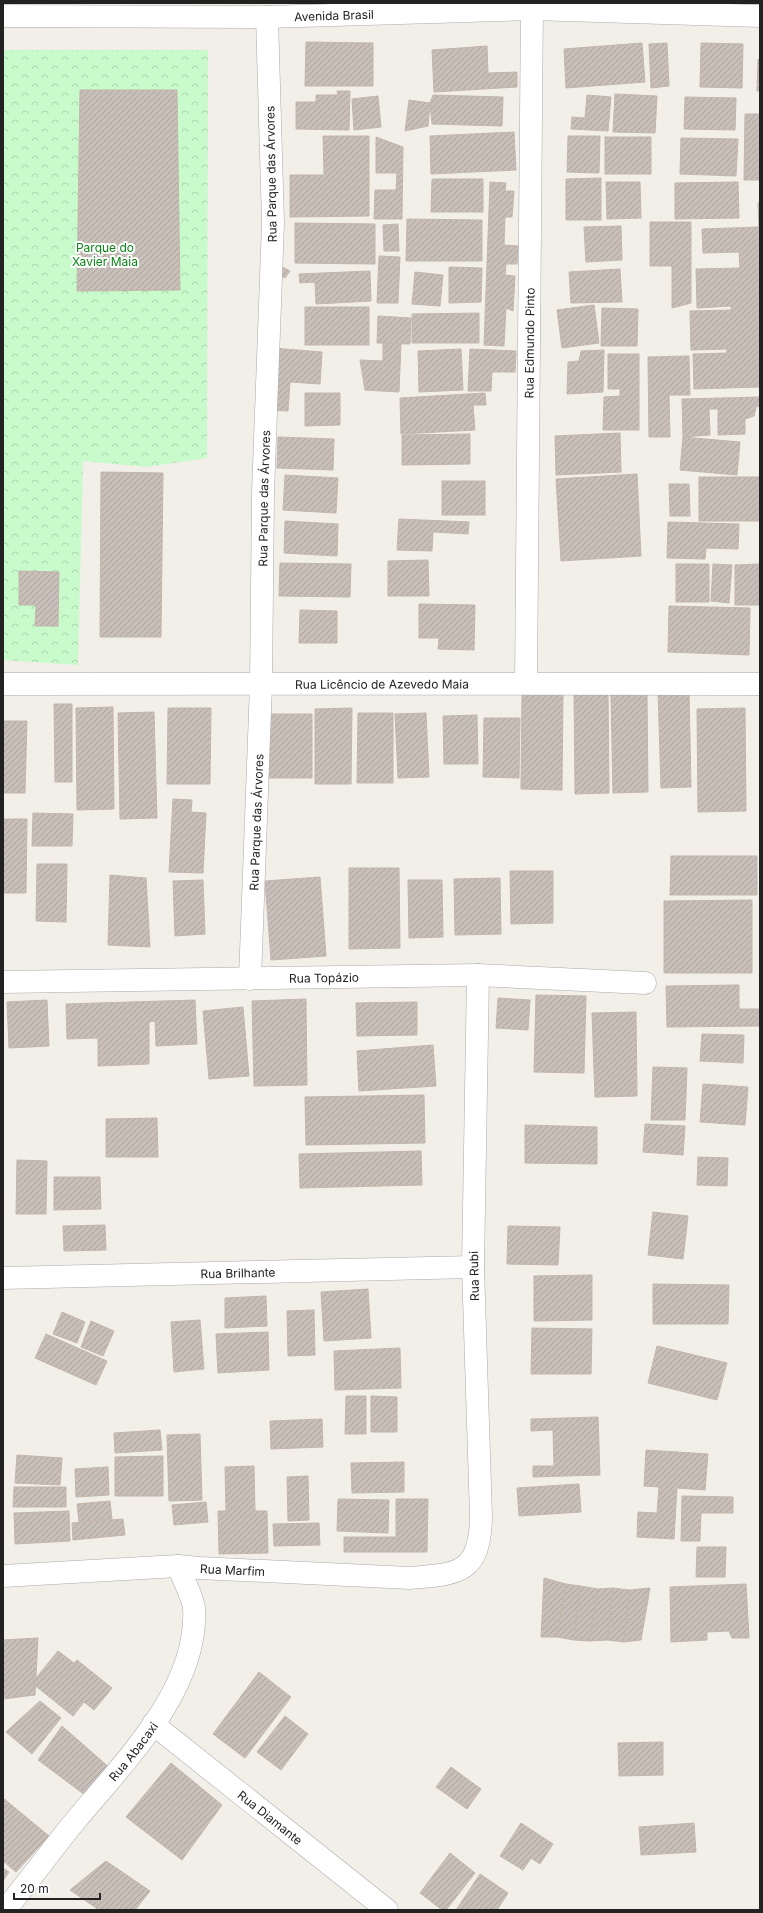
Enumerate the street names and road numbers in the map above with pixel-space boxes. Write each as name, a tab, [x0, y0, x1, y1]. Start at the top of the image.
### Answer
street label: Avenida Brasil	[294, 6, 374, 24]
street label: Rua Parque das Árvores	[262, 106, 280, 242]
street label: Rua Edmundo Pinto	[521, 288, 537, 399]
street label: Rua Parque das Árvores	[255, 430, 273, 567]
street label: Rua Licêncio de Azevedo Maia	[295, 676, 469, 691]
street label: Rua Parque das Árvores	[246, 753, 266, 891]
street label: Rua Topázio	[289, 969, 359, 985]
street label: Rua Rubi	[466, 1251, 482, 1301]
street label: Rua Brilhante	[200, 1264, 276, 1281]
street label: Rua Marfim	[200, 1561, 265, 1579]
street label: Rua Abacaxi	[105, 1719, 161, 1784]
street label: Rua Diamante	[235, 1787, 306, 1848]

